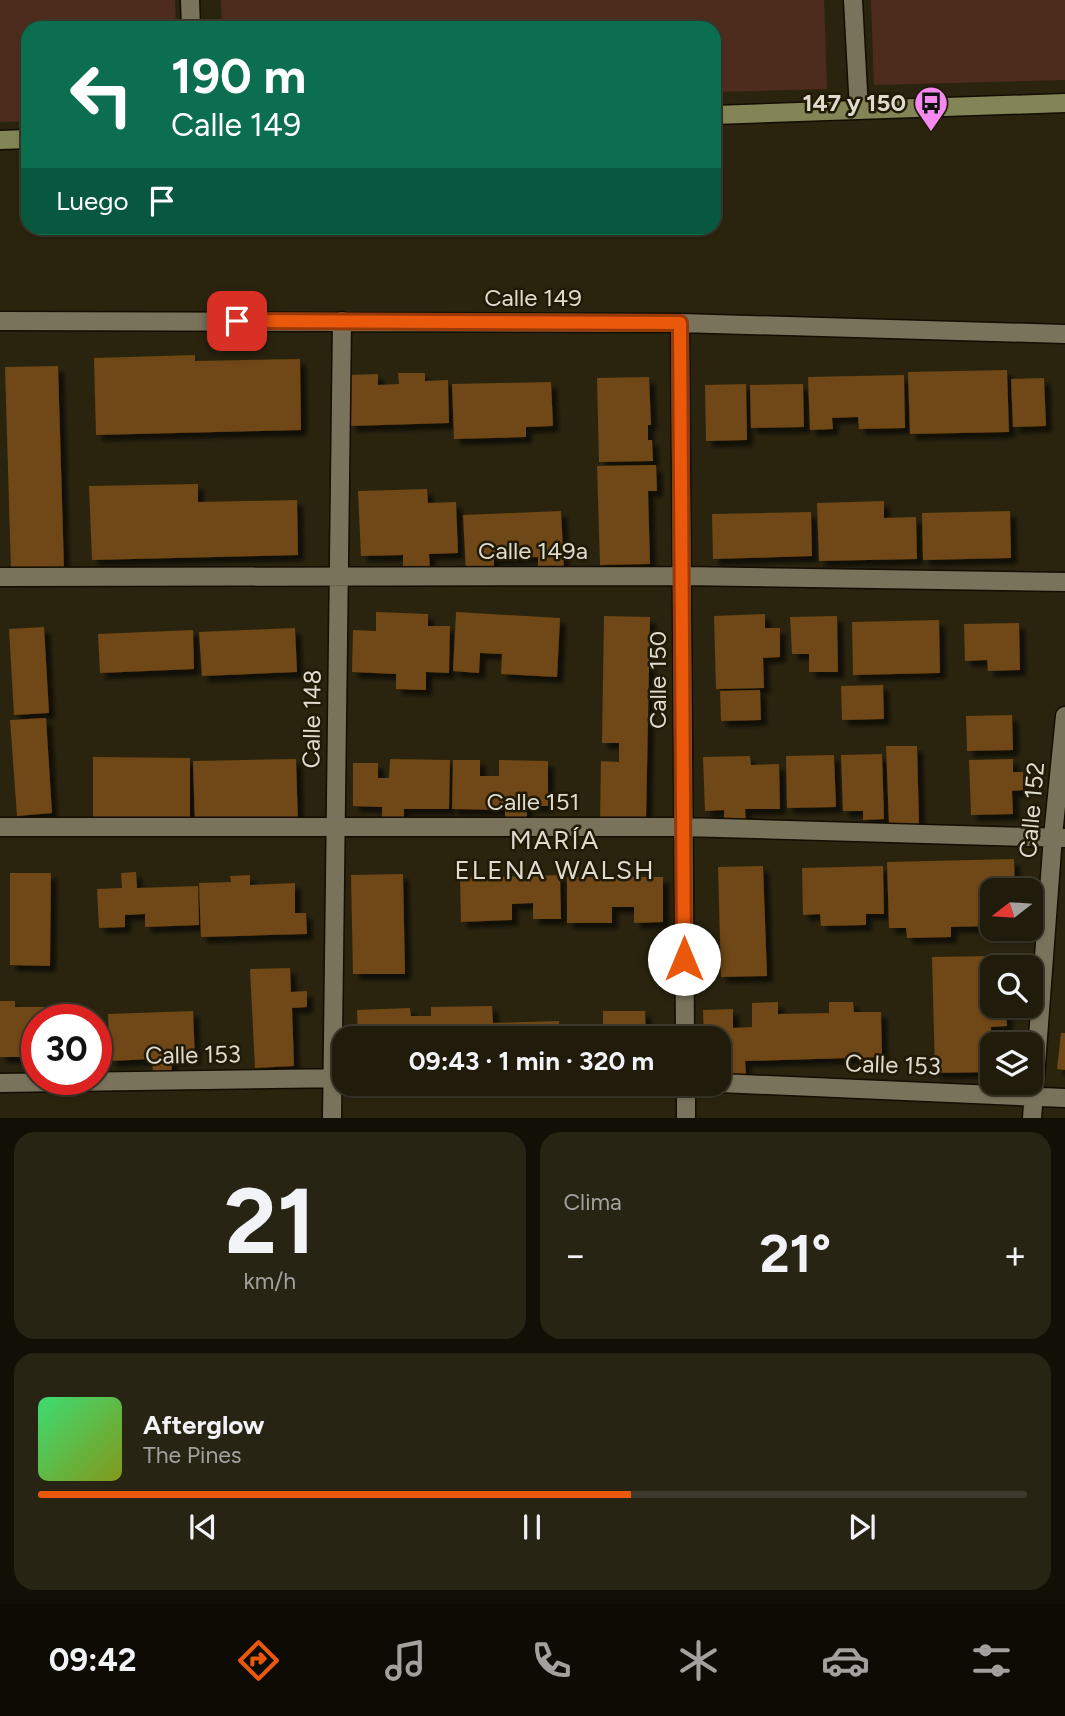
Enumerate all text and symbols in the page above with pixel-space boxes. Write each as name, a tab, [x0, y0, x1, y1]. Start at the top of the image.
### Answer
text: 190 m	[171, 46, 306, 105]
icon: left	[56, 49, 147, 140]
bus stop icon: 147 y 150	[912, 84, 950, 133]
place label: 147 y 150	[802, 88, 906, 117]
text: Calle 149	[171, 106, 301, 144]
icon: arrive	[143, 182, 181, 220]
text: Luego	[56, 185, 129, 217]
street label: Calle 149	[484, 283, 582, 312]
pin	[207, 291, 267, 351]
icon: arrive	[218, 302, 256, 340]
street label: Calle 149a	[478, 536, 588, 565]
street label: Calle 150	[643, 631, 672, 729]
street label: Calle 148	[296, 669, 327, 769]
street label: Calle 152	[1013, 761, 1050, 859]
street label: Calle 151	[487, 787, 579, 816]
district label: MARÍA ELENA WALSH	[454, 824, 656, 886]
north arrow	[980, 878, 1043, 942]
map controls	[980, 878, 1043, 1095]
position arrow	[647, 922, 721, 996]
button: search	[980, 955, 1043, 1018]
speed limit sign: 30	[21, 1004, 112, 1095]
button: layers	[980, 1032, 1043, 1095]
street label: Calle 153	[145, 1039, 241, 1070]
text: 09:43 · 1 min · 320 m	[409, 1045, 654, 1077]
street label: Calle 153	[845, 1048, 941, 1081]
text: 21	[224, 1167, 315, 1276]
text: Clima	[564, 1188, 622, 1216]
text: 21°	[759, 1223, 831, 1285]
text: −	[564, 1232, 587, 1278]
text: +	[1003, 1232, 1027, 1278]
text: km/h	[243, 1267, 296, 1295]
text: Afterglow	[143, 1409, 265, 1441]
text: The Pines	[143, 1441, 242, 1469]
icon: previous	[184, 1508, 222, 1546]
icon: pause	[513, 1508, 551, 1546]
icon: next	[843, 1508, 881, 1546]
icon: directions	[234, 1636, 283, 1685]
icon: music	[381, 1636, 430, 1685]
icon: phone	[527, 1636, 576, 1685]
icon: climate	[674, 1636, 723, 1685]
icon: car	[821, 1636, 870, 1685]
icon: filters	[967, 1636, 1016, 1685]
text: 09:42	[49, 1641, 137, 1679]

